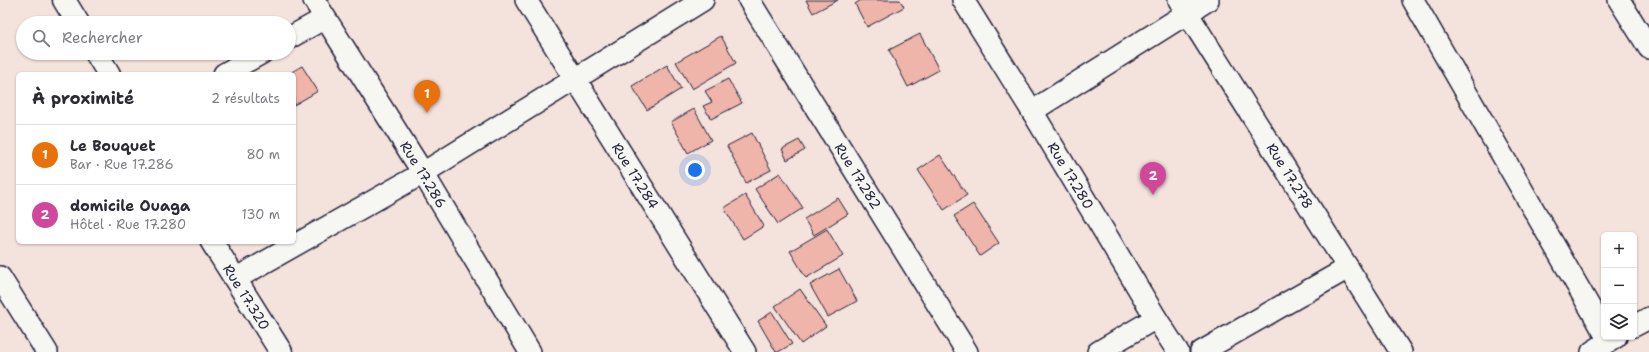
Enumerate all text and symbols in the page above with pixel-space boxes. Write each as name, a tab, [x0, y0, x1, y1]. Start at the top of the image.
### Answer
search box	[16, 16, 296, 60]
icon: search	[30, 27, 52, 49]
text: Rechercher	[62, 28, 143, 48]
pin: 1	[414, 80, 440, 113]
text: À proximité	[32, 87, 134, 109]
text: 2 résultats	[211, 90, 280, 107]
text: Le Bouquet	[70, 136, 155, 156]
street label: Rue 17.286	[396, 138, 451, 211]
street label: Rue 17.284	[608, 139, 663, 212]
street label: Rue 17.280	[1044, 139, 1098, 212]
street label: Rue 17.282	[831, 140, 885, 212]
street label: Rue 17.278	[1263, 140, 1317, 212]
text: 1	[42, 146, 48, 163]
text: 80 m	[246, 146, 280, 163]
text: Bar · Rue 17.286	[70, 156, 174, 173]
your location	[685, 160, 705, 180]
pin: 2	[1140, 162, 1166, 195]
text: domicile Ouaga	[70, 196, 190, 216]
text: 2	[40, 206, 50, 223]
text: 130 m	[242, 206, 280, 223]
text: Hôtel · Rue 17.280	[70, 216, 186, 233]
map controls	[1601, 232, 1637, 340]
button: +	[1601, 232, 1637, 268]
street label: Rue 17.320	[219, 261, 274, 333]
button: −	[1601, 268, 1637, 304]
button: layers	[1601, 304, 1637, 340]

